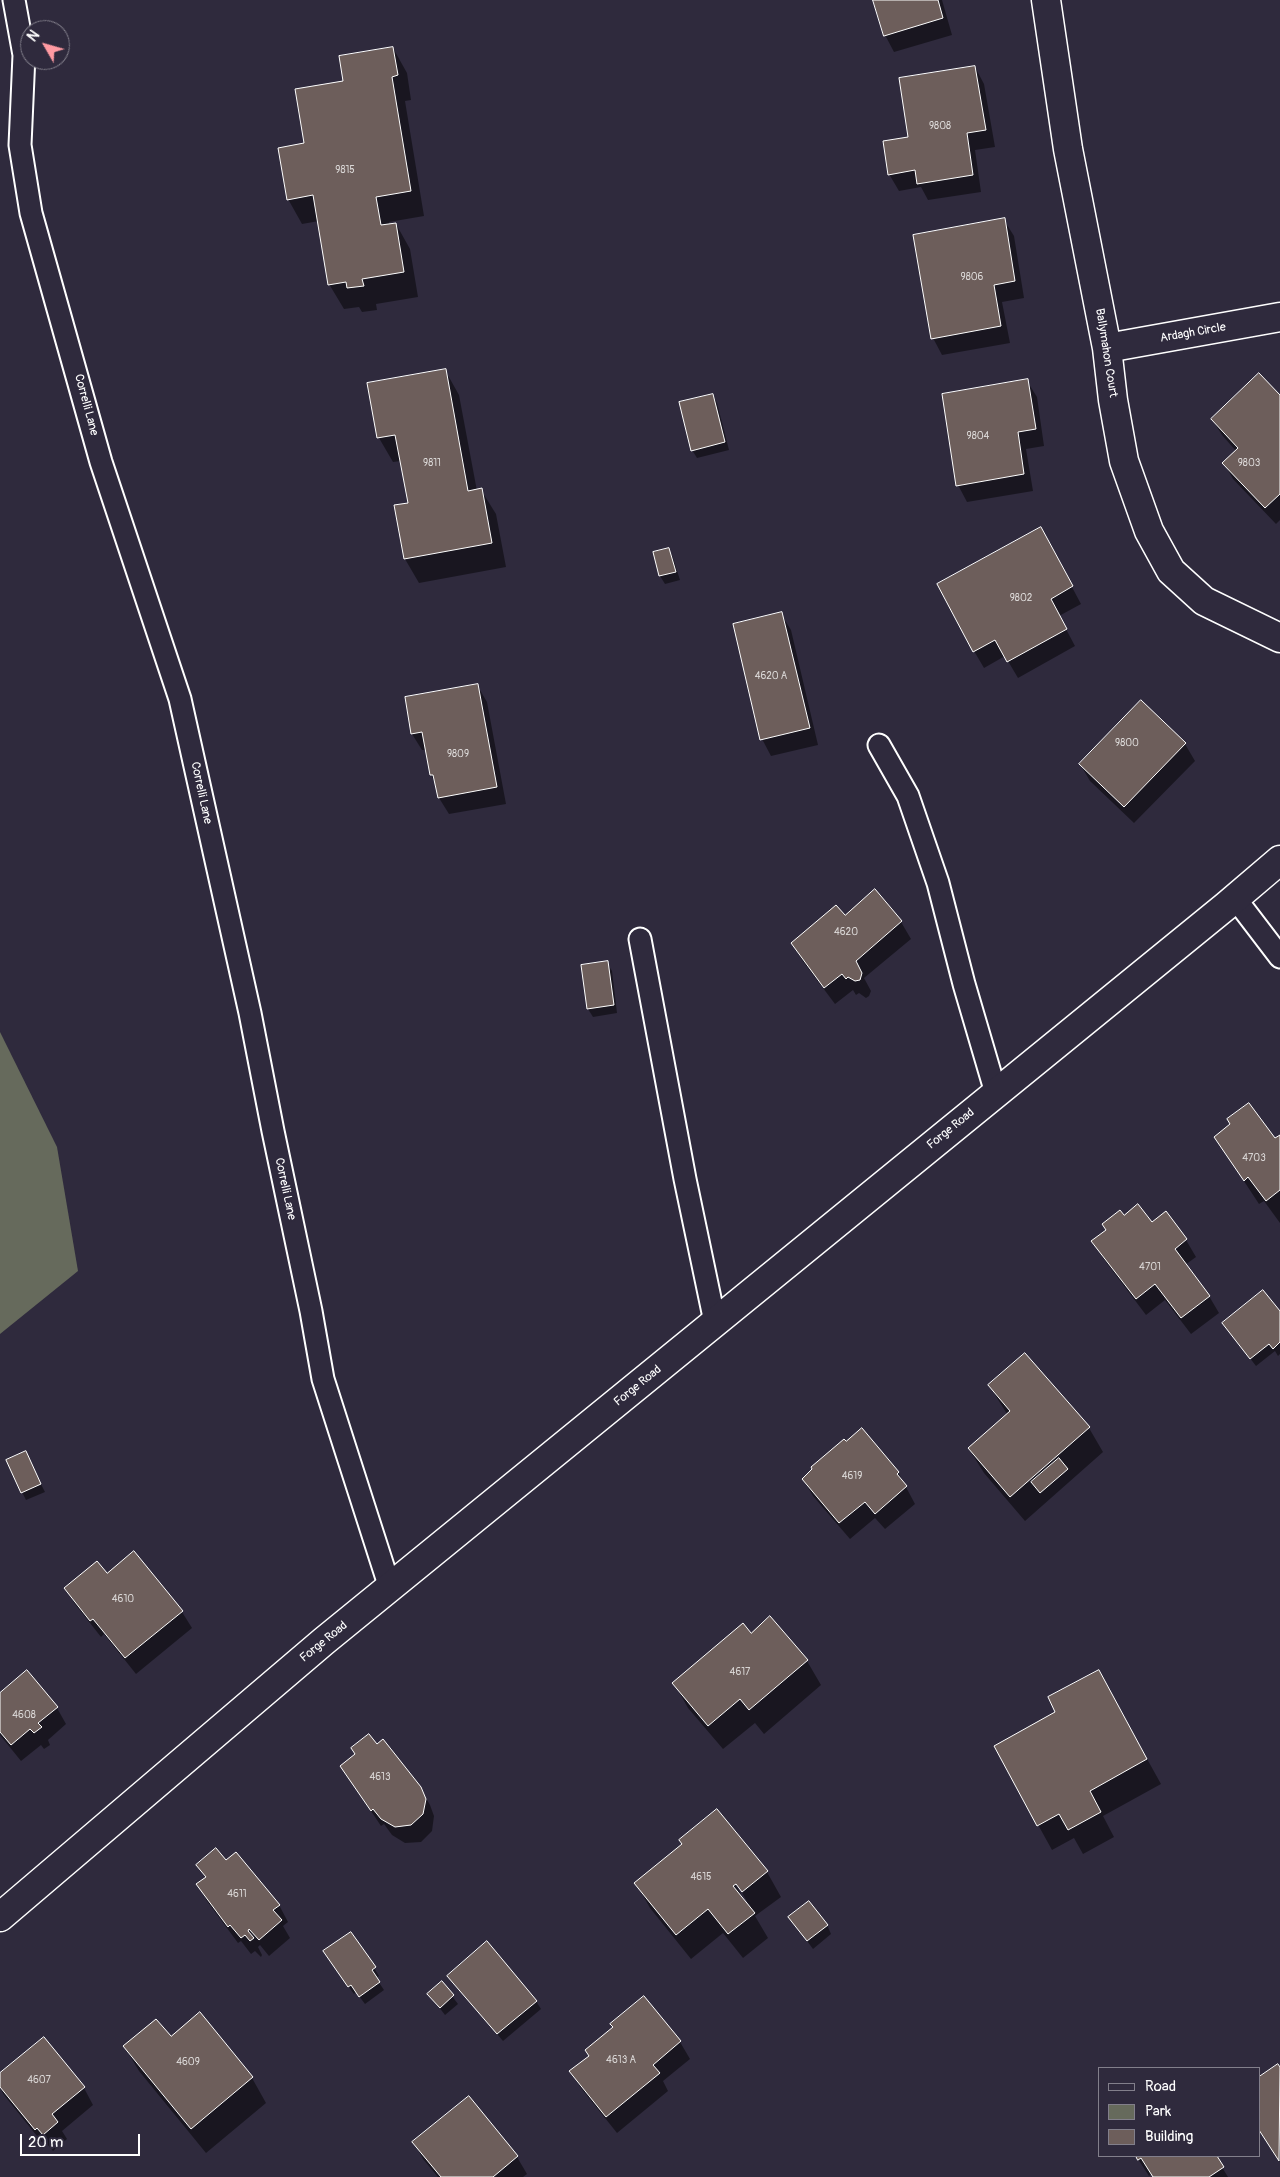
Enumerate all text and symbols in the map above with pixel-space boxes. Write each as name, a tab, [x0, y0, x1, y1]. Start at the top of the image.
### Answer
north arrow	[20, 20, 70, 70]
text: N	[24, 27, 43, 45]
house number: 9808	[929, 120, 951, 132]
house number: 9815	[335, 164, 355, 176]
house number: 9806	[961, 271, 983, 283]
street label: Ballymahon Court	[1092, 308, 1120, 398]
street label: Ardagh Circle	[1159, 320, 1227, 346]
street label: Correlli Lane	[71, 373, 101, 437]
house number: 9804	[967, 430, 989, 442]
house number: 9811	[423, 457, 441, 469]
house number: 9803	[1238, 457, 1260, 469]
house number: 9802	[1010, 592, 1032, 604]
house number: 4620 A	[755, 670, 787, 682]
house number: 9800	[1115, 737, 1139, 749]
house number: 9809	[447, 748, 469, 760]
street label: Correlli Lane	[187, 761, 215, 825]
house number: 4620	[834, 926, 858, 938]
street label: Forge Road	[924, 1106, 978, 1152]
house number: 4703	[1242, 1152, 1266, 1164]
street label: Correlli Lane	[271, 1157, 299, 1221]
house number: 4701	[1139, 1261, 1161, 1273]
street label: Forge Road	[611, 1363, 665, 1409]
house number: 4619	[842, 1470, 862, 1482]
house number: 4610	[112, 1593, 134, 1605]
street label: Forge Road	[297, 1619, 351, 1665]
house number: 4617	[730, 1666, 750, 1678]
house number: 4608	[12, 1709, 36, 1721]
house number: 4613	[369, 1771, 391, 1783]
house number: 4615	[691, 1871, 711, 1883]
house number: 4611	[227, 1888, 247, 1900]
house number: 4613 A	[606, 2054, 636, 2066]
house number: 4609	[176, 2056, 200, 2068]
legend	[1098, 2067, 1260, 2157]
house number: 4607	[27, 2074, 51, 2086]
text: Road	[1145, 2077, 1176, 2096]
text: Park	[1145, 2102, 1171, 2121]
scale bar	[22, 2124, 142, 2156]
text: Building	[1145, 2127, 1193, 2146]
text: 20 m	[28, 2133, 63, 2152]

